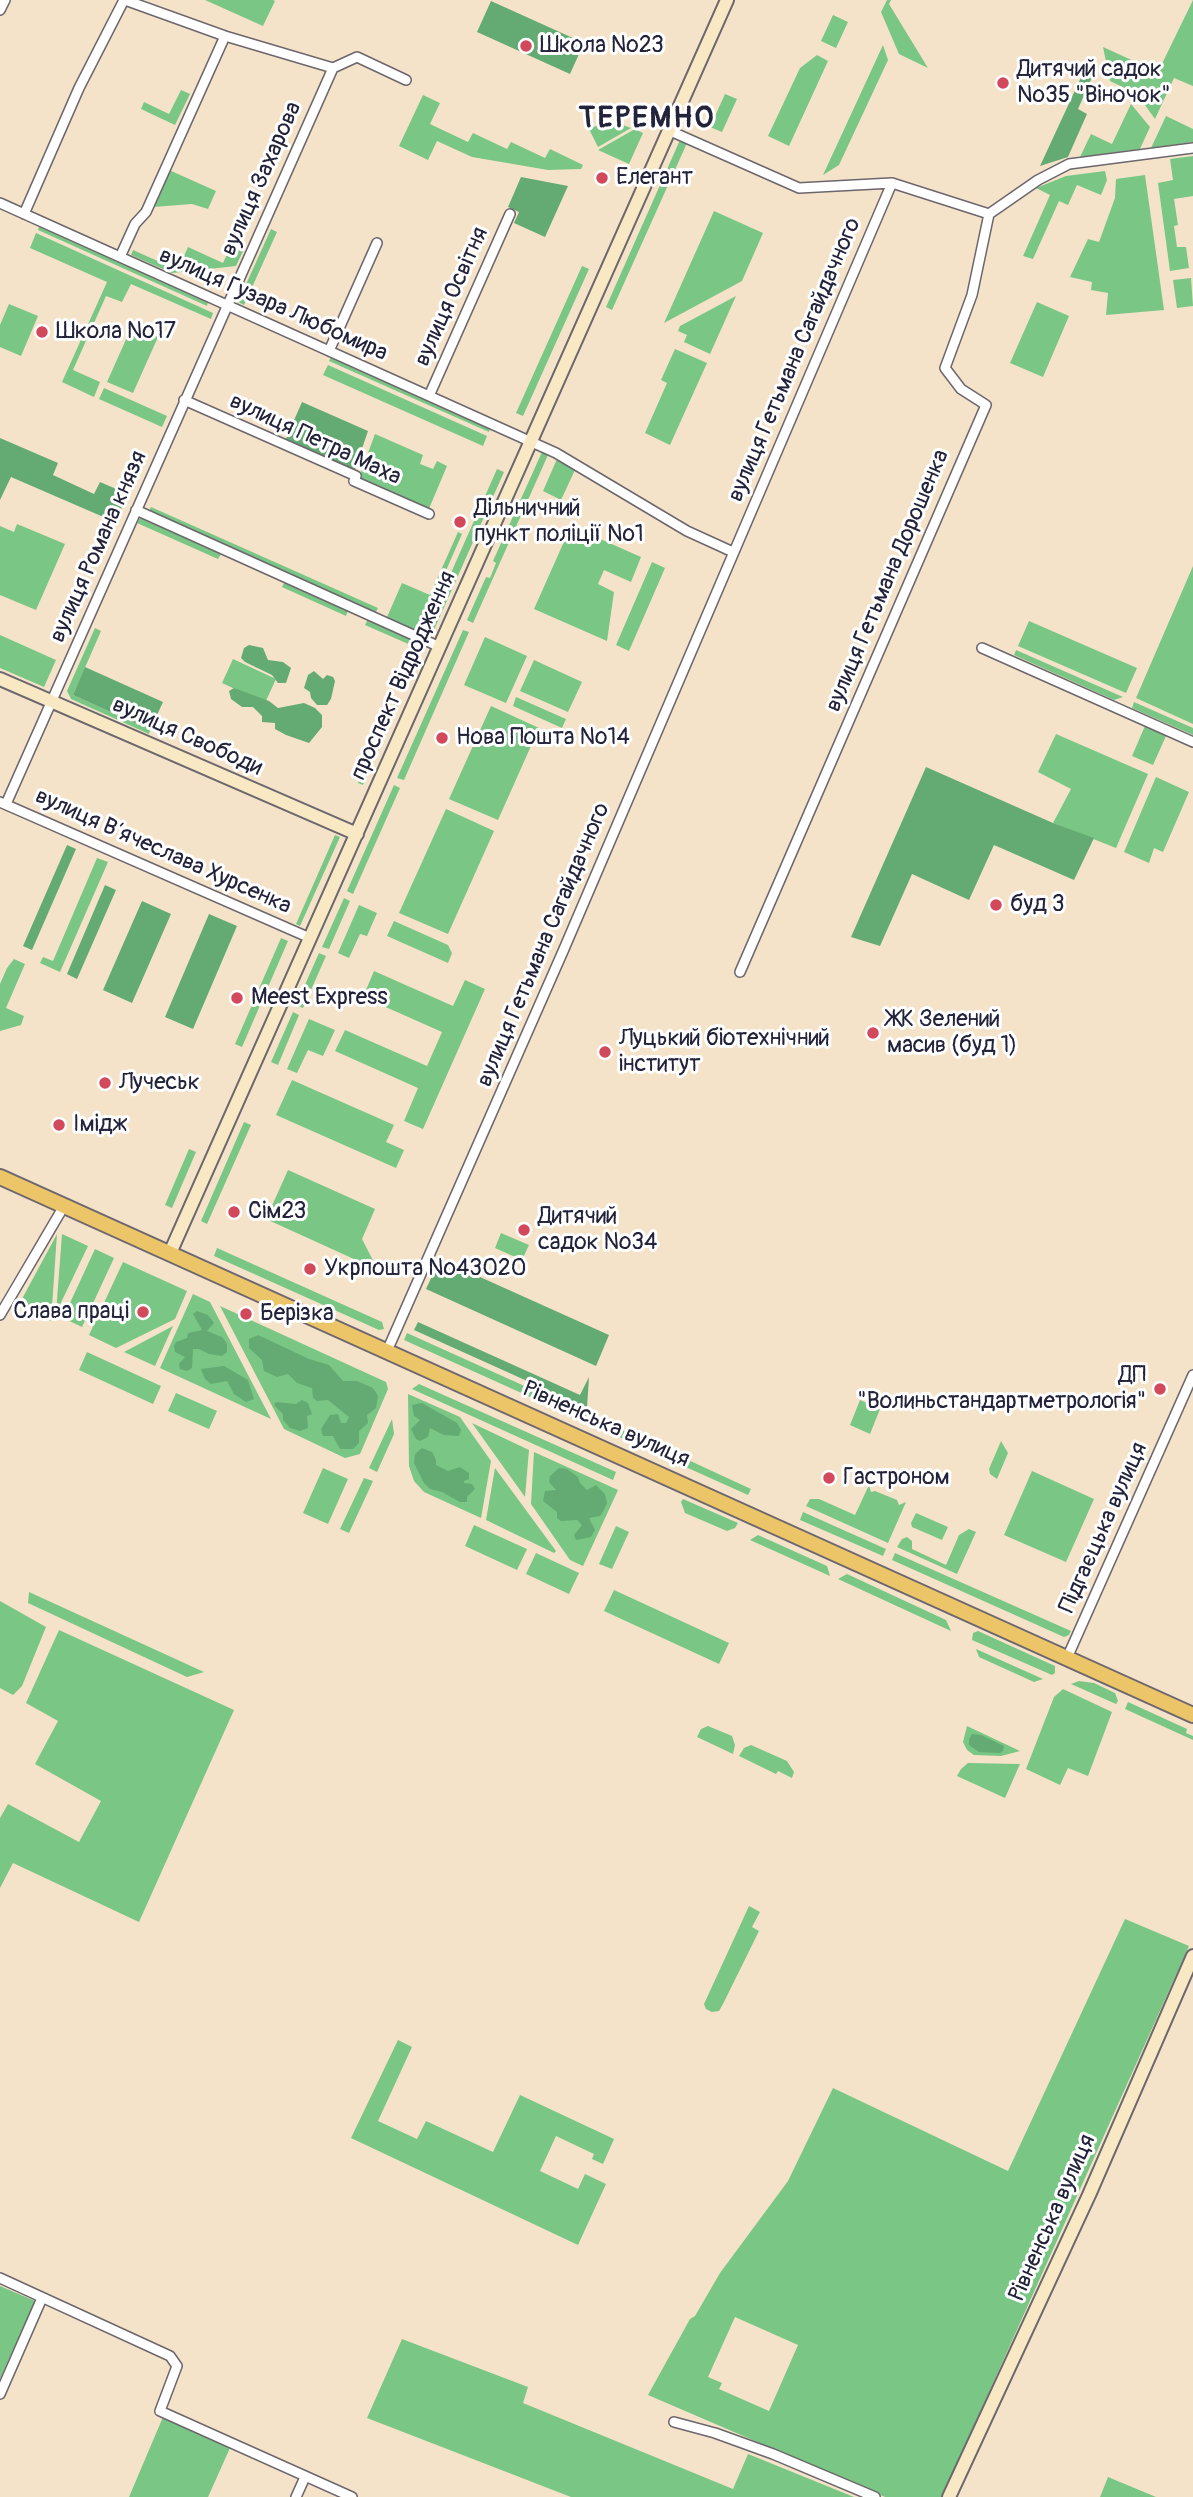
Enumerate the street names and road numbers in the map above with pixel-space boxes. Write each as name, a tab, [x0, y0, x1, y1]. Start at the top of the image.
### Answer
street label: вулиця Захарова	[216, 98, 308, 260]
street label: вулиця Гетьмана Сагайдачного	[723, 214, 867, 506]
street label: вулиця Освітня	[409, 223, 495, 371]
street label: вулиця Гузара Любомира	[155, 242, 391, 368]
street label: вулиця Петра Маха	[225, 388, 405, 492]
street label: вулиця Гетьмана Дорошенка	[820, 446, 956, 716]
street label: вулиця Романа князя	[44, 447, 154, 647]
street label: проспект Відродження	[345, 567, 463, 785]
street label: вулиця Свободи	[108, 692, 266, 782]
street label: вулиця Вʼячеслава Хурсенка	[31, 783, 295, 921]
street label: вулиця Гетьмана Сагайдачного	[472, 799, 616, 1091]
street label: Рівненська вулиця	[518, 1376, 694, 1474]
street label: Підгаєцька вулиця	[1054, 1438, 1154, 1618]
street label: Рівненська вулиця	[1004, 2130, 1102, 2306]

